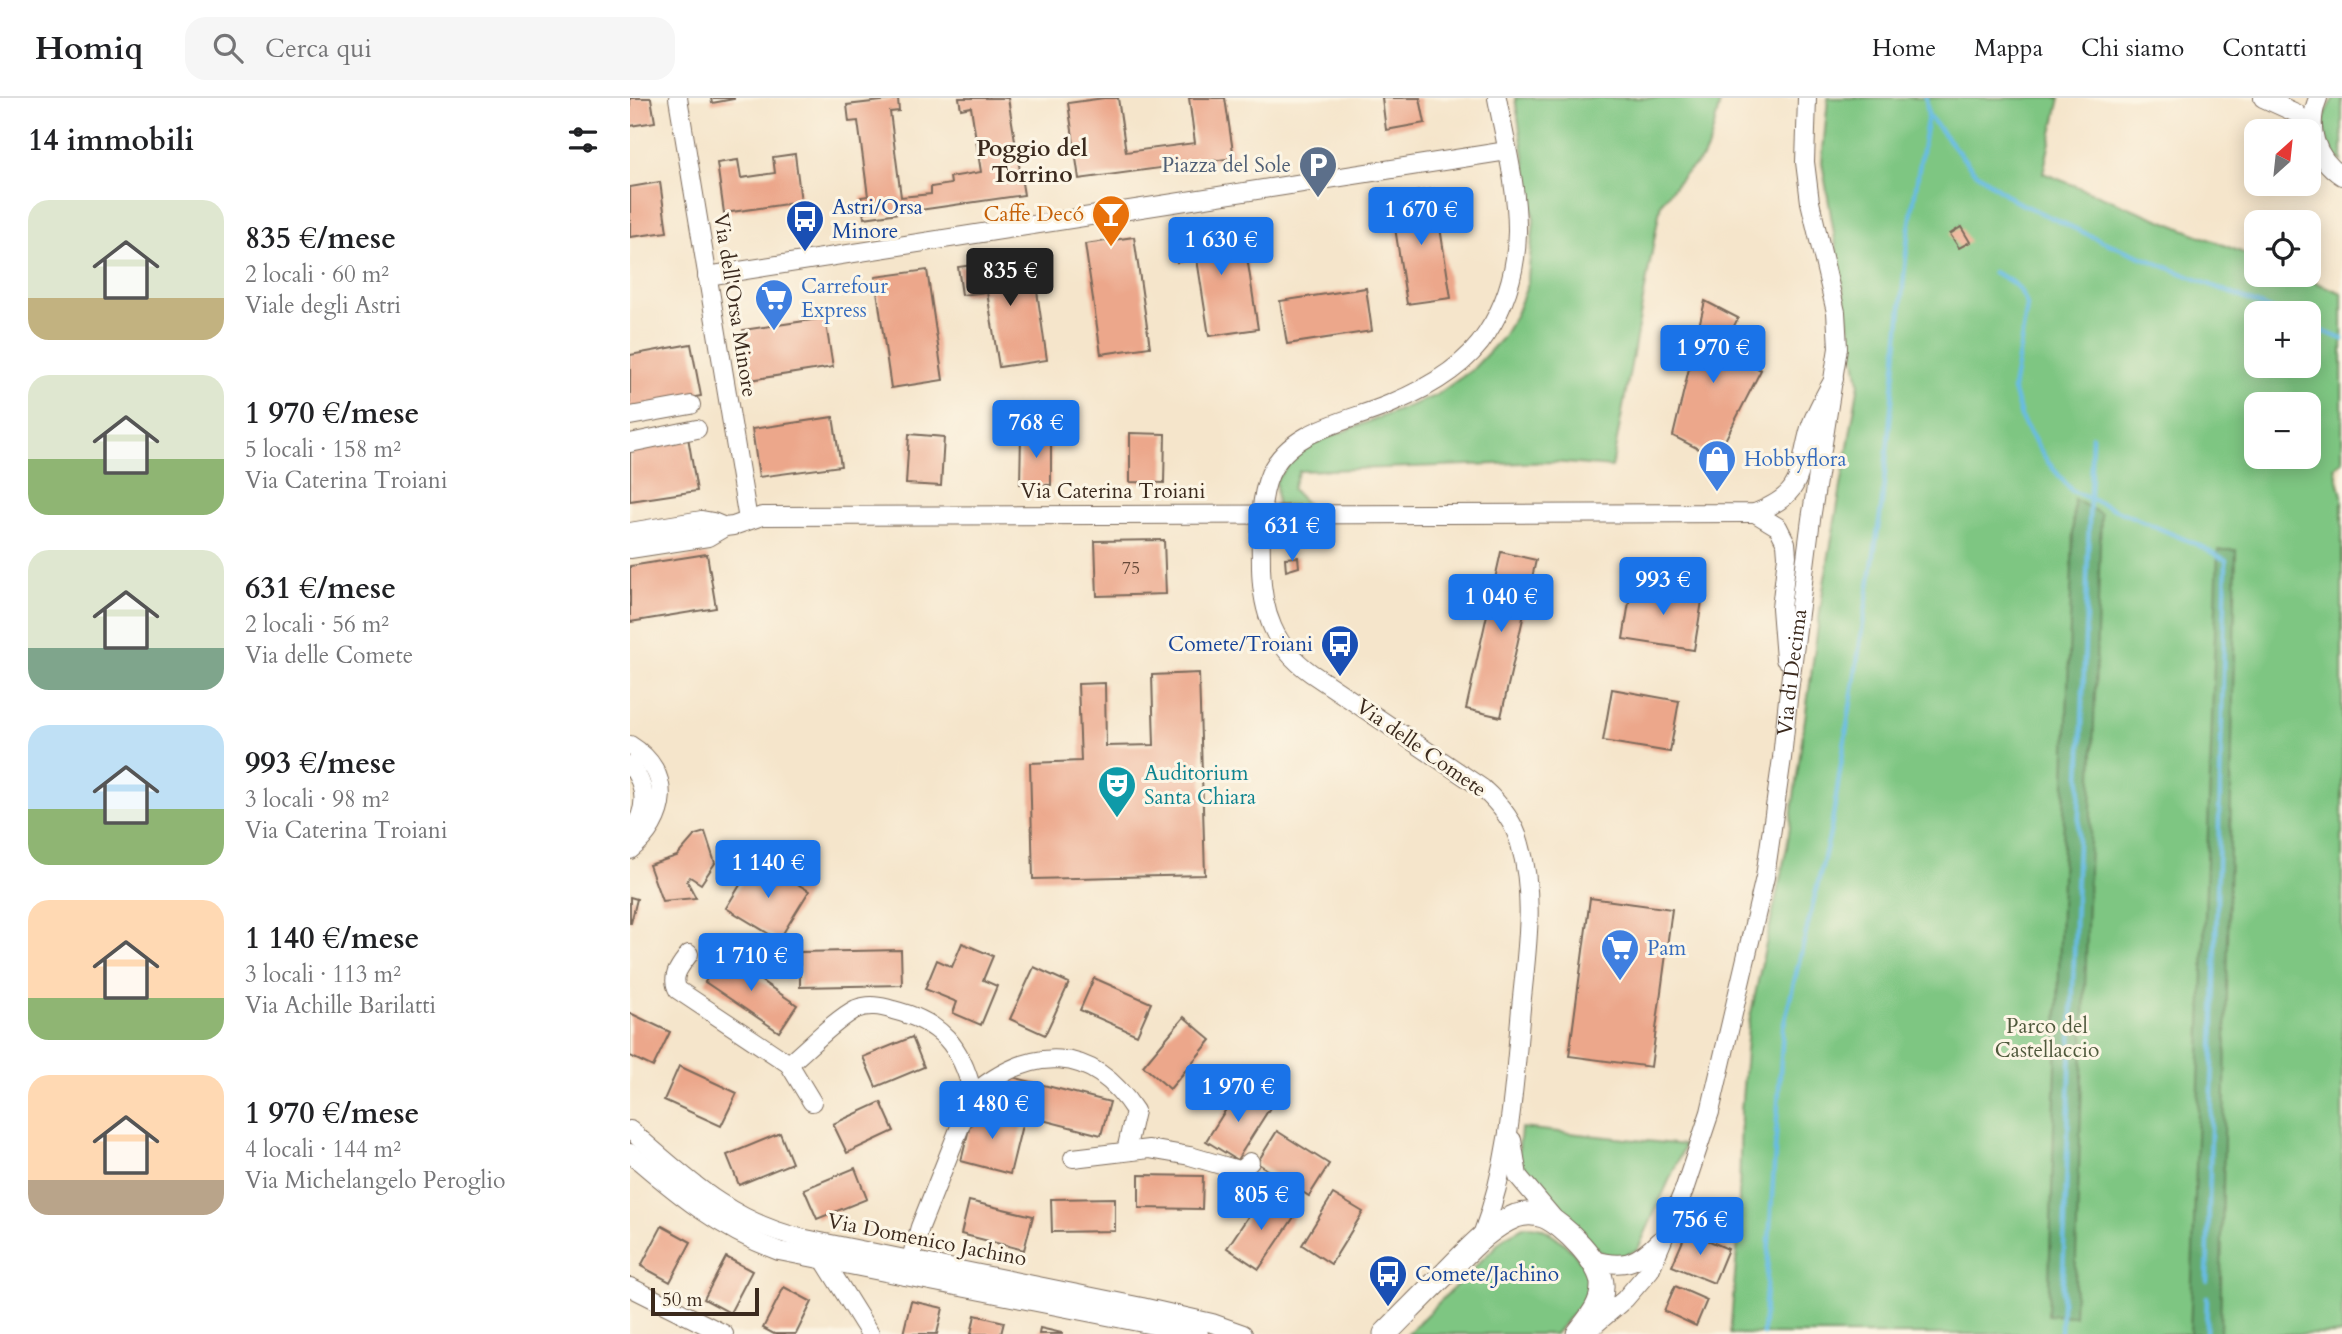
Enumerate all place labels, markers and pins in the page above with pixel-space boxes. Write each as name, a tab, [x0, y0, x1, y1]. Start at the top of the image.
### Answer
parking icon: Piazza del Sole	[1297, 144, 1339, 199]
place label: Piazza del Sole	[1162, 151, 1291, 180]
pin: 1 670 €	[1356, 188, 1486, 247]
place label: Astri/Orsa Minore	[832, 193, 923, 246]
bar icon: Caffe Decó	[1090, 193, 1132, 248]
bus stop icon: Astri/Orsa Minore	[784, 198, 826, 253]
place label: Caffe Decó	[984, 200, 1084, 229]
pin: 1 630 €	[1156, 218, 1286, 277]
pin: 835 €	[961, 248, 1059, 308]
place label: Carrefour Express	[801, 272, 888, 325]
supermarket icon: Carrefour Express	[753, 277, 795, 332]
pin: 1 970 €	[1648, 326, 1778, 385]
pin: 768 €	[987, 400, 1085, 460]
shop icon: Hobbyflora	[1696, 438, 1738, 493]
place label: Hobbyflora	[1744, 445, 1847, 474]
pin: 631 €	[1243, 504, 1341, 563]
pin: 993 €	[1614, 558, 1712, 617]
pin: 1 040 €	[1436, 574, 1566, 634]
bus stop icon: Comete/Troiani	[1319, 623, 1361, 678]
place label: Comete/Troiani	[1168, 630, 1313, 659]
place label: Auditorium Santa Chiara	[1144, 759, 1256, 812]
theatre icon: Auditorium Santa Chiara	[1096, 764, 1138, 819]
pin: 1 140 €	[703, 840, 833, 900]
supermarket icon: Pam	[1599, 927, 1641, 982]
pin: 1 710 €	[686, 934, 816, 993]
place label: Pam	[1647, 934, 1686, 963]
pin: 1 970 €	[1173, 1065, 1303, 1124]
pin: 1 480 €	[927, 1082, 1057, 1141]
pin: 805 €	[1212, 1172, 1310, 1232]
pin: 756 €	[1651, 1198, 1749, 1257]
bus stop icon: Comete/Jachino	[1367, 1253, 1409, 1308]
place label: Comete/Jachino	[1415, 1260, 1559, 1289]

